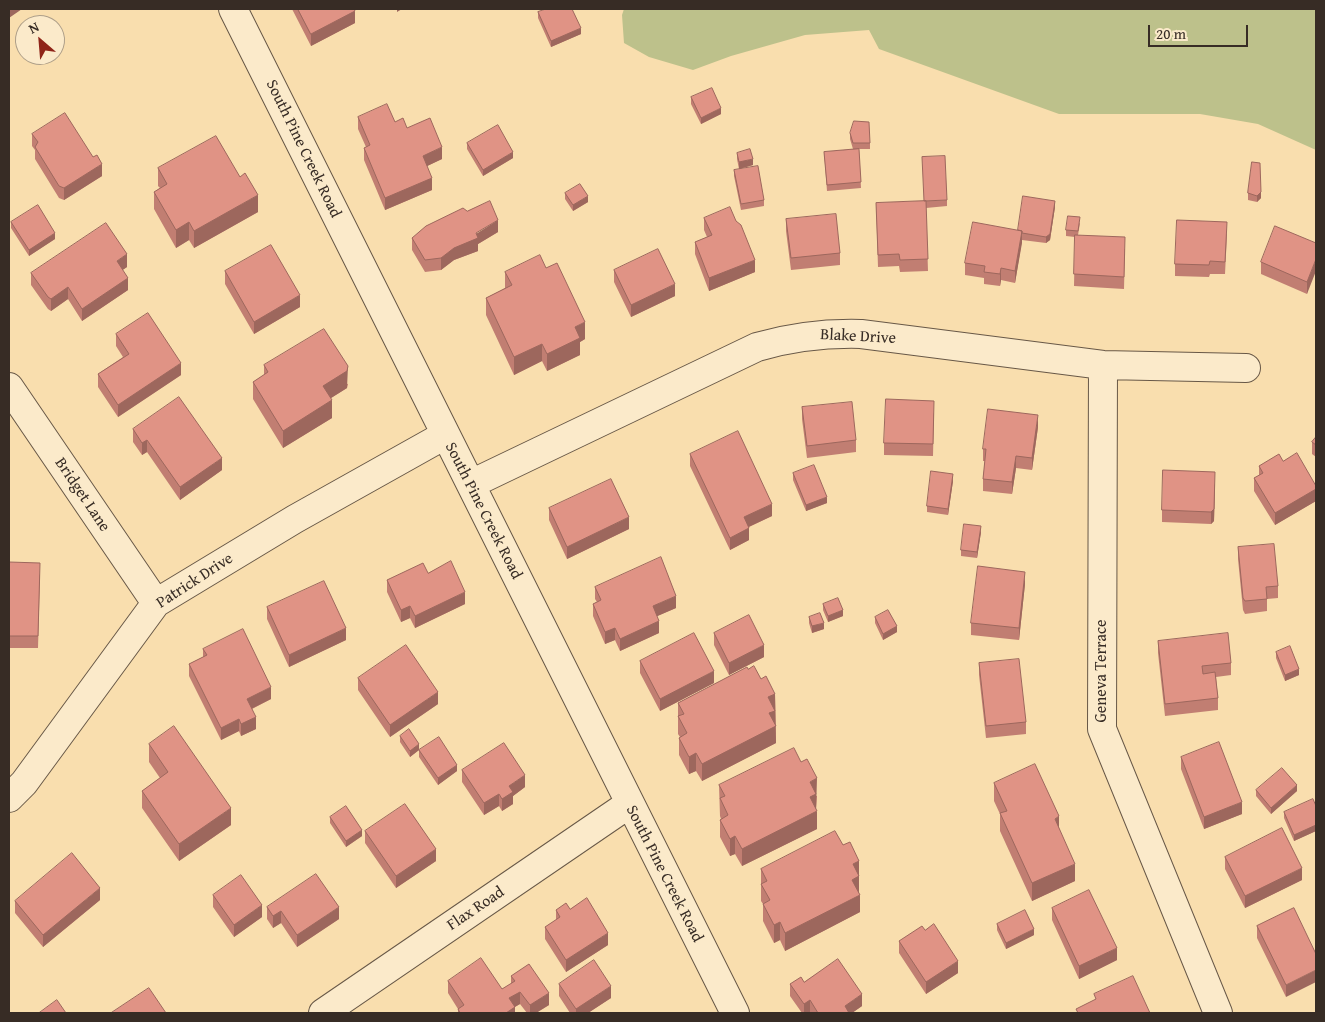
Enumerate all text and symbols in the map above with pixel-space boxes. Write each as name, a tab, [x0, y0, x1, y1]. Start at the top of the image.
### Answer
north arrow	[15, 15, 65, 65]
scale bar	[1150, 15, 1250, 47]
text: N	[25, 16, 42, 39]
text: 20 m	[1156, 23, 1186, 44]
street label: South Pine Creek Road	[261, 77, 345, 221]
street label: Blake Drive	[820, 325, 896, 349]
street label: South Pine Creek Road	[440, 439, 526, 583]
street label: Bridget Lane	[50, 454, 114, 536]
street label: Patrick Drive	[153, 549, 237, 613]
street label: Geneva Terrace	[1092, 619, 1112, 723]
street label: South Pine Creek Road	[621, 802, 707, 946]
street label: Flax Road	[444, 883, 508, 935]

